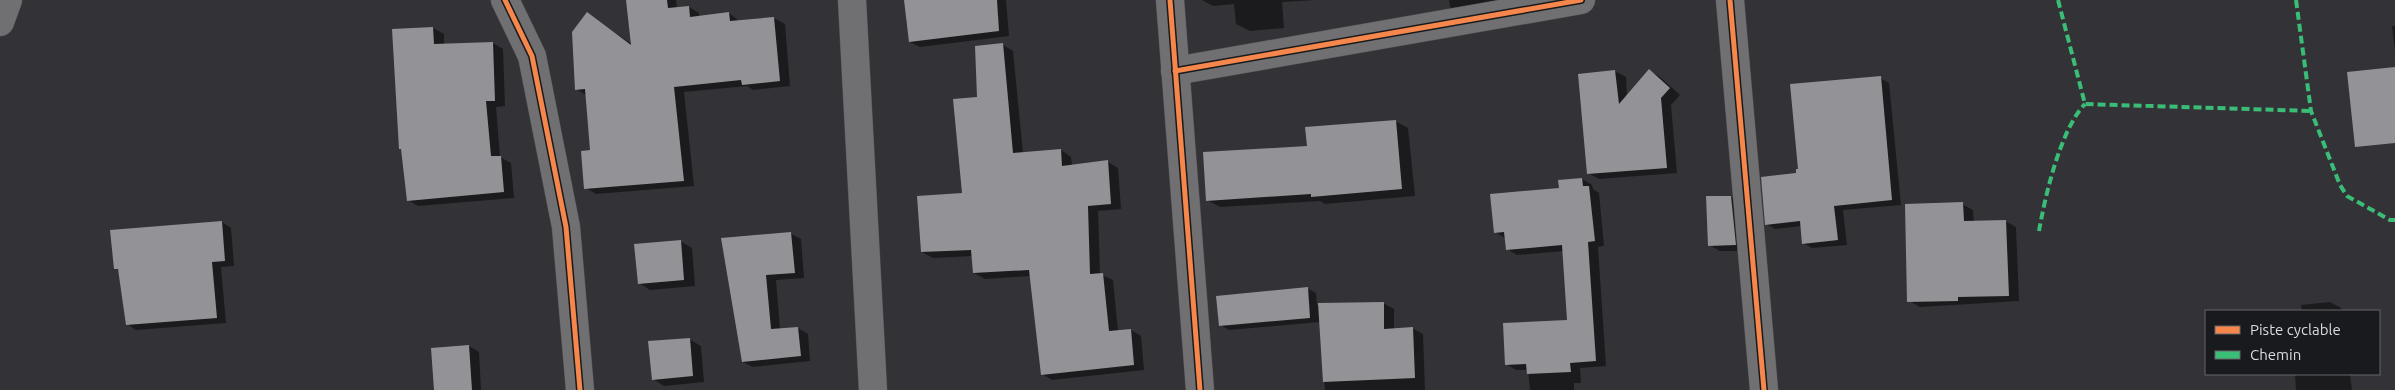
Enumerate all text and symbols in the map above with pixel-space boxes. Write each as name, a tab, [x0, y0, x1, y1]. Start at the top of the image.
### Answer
legend	[2205, 310, 2380, 375]
text: Piste cyclable	[2250, 321, 2341, 338]
text: Chemin	[2250, 346, 2301, 363]

